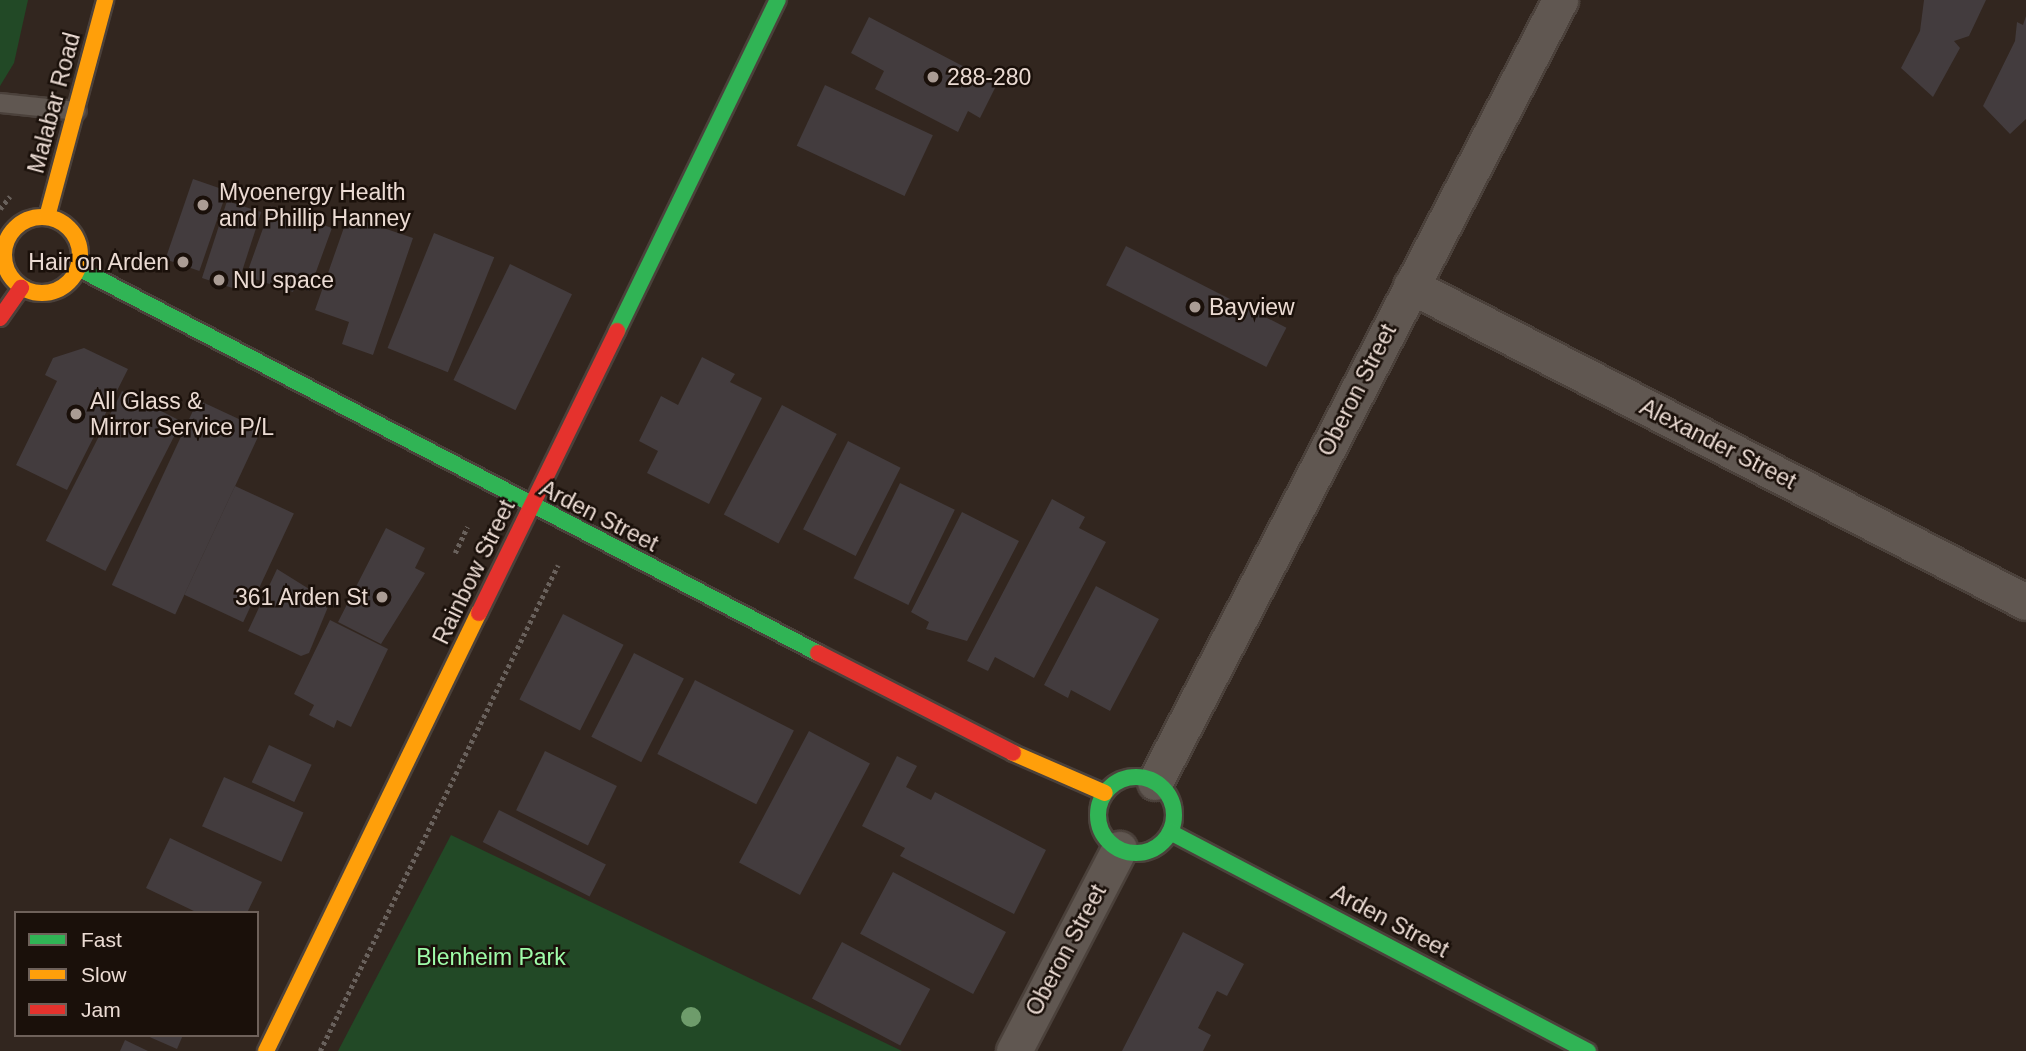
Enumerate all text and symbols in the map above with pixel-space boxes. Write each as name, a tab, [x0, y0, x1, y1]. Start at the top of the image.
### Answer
street label: Malabar Road	[22, 30, 86, 176]
place label: 288-280	[947, 63, 1031, 91]
marker: 288-280	[925, 69, 941, 85]
place label: Myoenergy Health and Phillip Hanney	[219, 178, 411, 232]
marker: Myoenergy Health and Phillip Hanney	[193, 195, 213, 215]
place label: Hair on Arden	[27, 248, 169, 276]
marker: Hair on Arden	[175, 254, 191, 270]
place label: NU space	[233, 266, 334, 294]
marker: NU space	[211, 272, 227, 288]
place label: Bayview	[1209, 293, 1295, 321]
marker: Bayview	[1187, 299, 1203, 315]
street label: Oberon Street	[1312, 319, 1402, 461]
place label: All Glass & Mirror Service P/L	[90, 387, 274, 441]
street label: Alexander Street	[1635, 393, 1801, 495]
marker: All Glass & Mirror Service P/L	[68, 406, 84, 422]
street label: Arden Street	[535, 474, 663, 558]
street label: Rainbow Street	[427, 495, 521, 649]
place label: 361 Arden St	[234, 583, 368, 611]
marker: 361 Arden St	[374, 589, 390, 605]
street label: Arden Street	[1327, 879, 1453, 963]
street label: Oberon Street	[1020, 880, 1112, 1020]
legend	[14, 911, 259, 1037]
text: Fast	[81, 928, 122, 951]
park label: Blenheim Park	[416, 943, 566, 971]
text: Slow	[81, 963, 127, 986]
text: Jam	[81, 998, 121, 1021]

